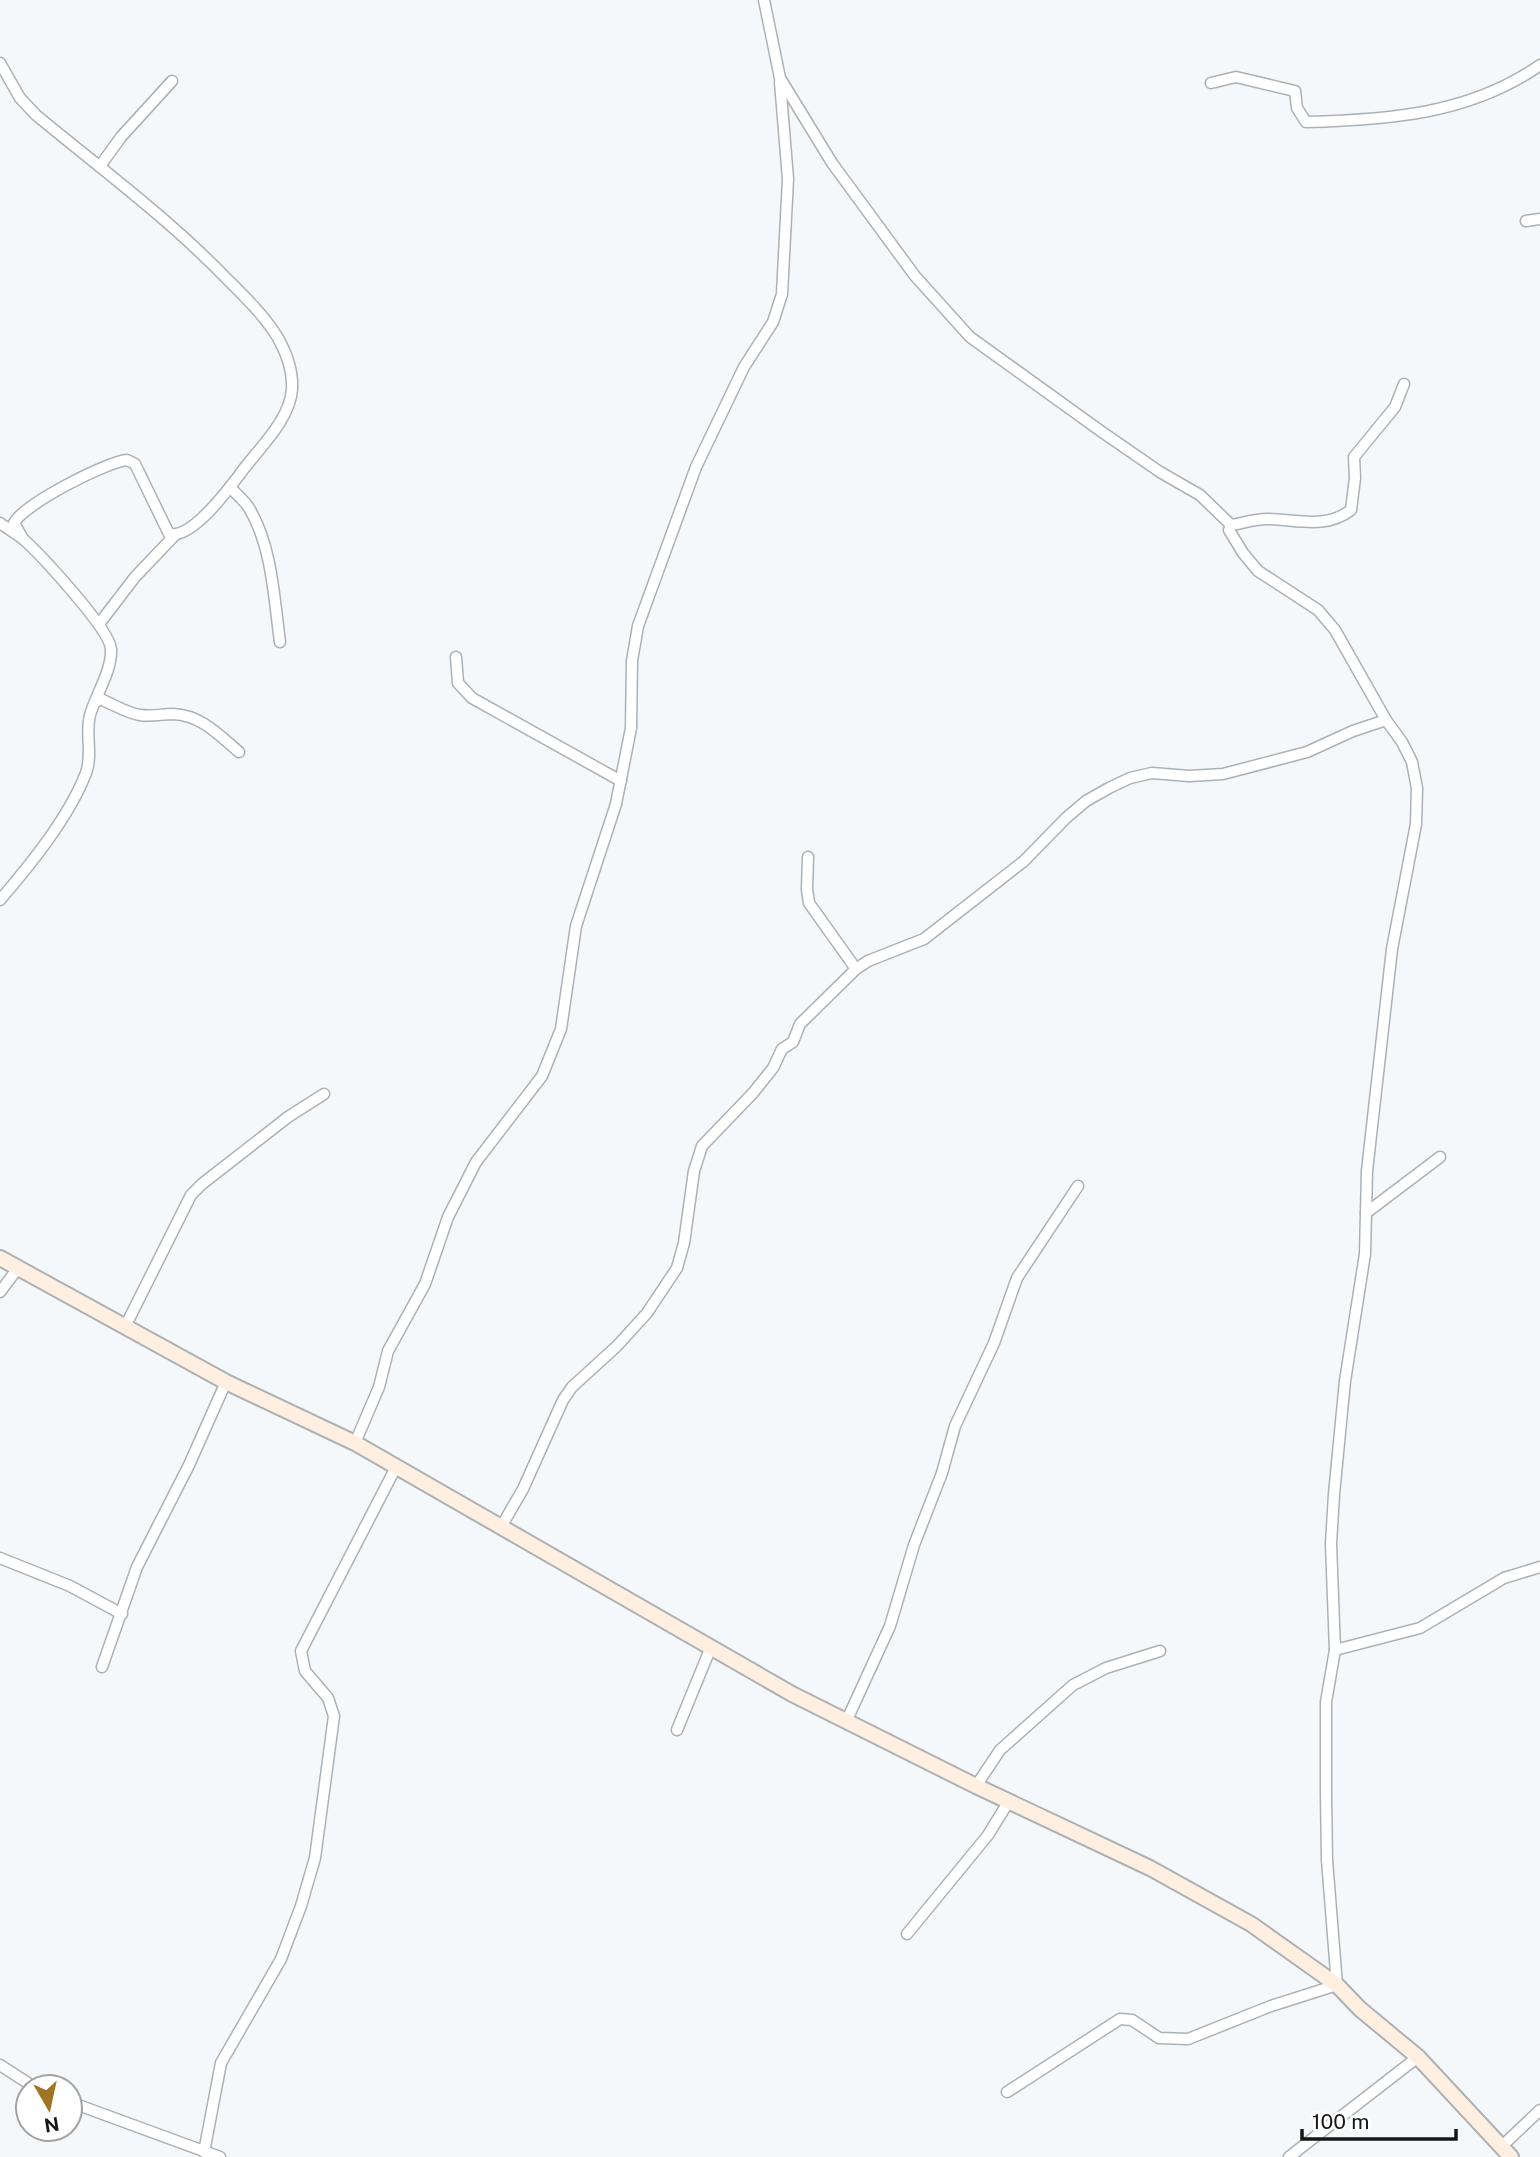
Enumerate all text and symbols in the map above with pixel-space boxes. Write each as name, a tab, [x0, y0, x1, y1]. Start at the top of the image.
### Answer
north arrow	[14, 2073, 84, 2143]
scale bar	[1302, 2098, 1456, 2142]
text: 100 m	[1312, 2109, 1369, 2134]
text: N	[43, 2113, 61, 2137]

